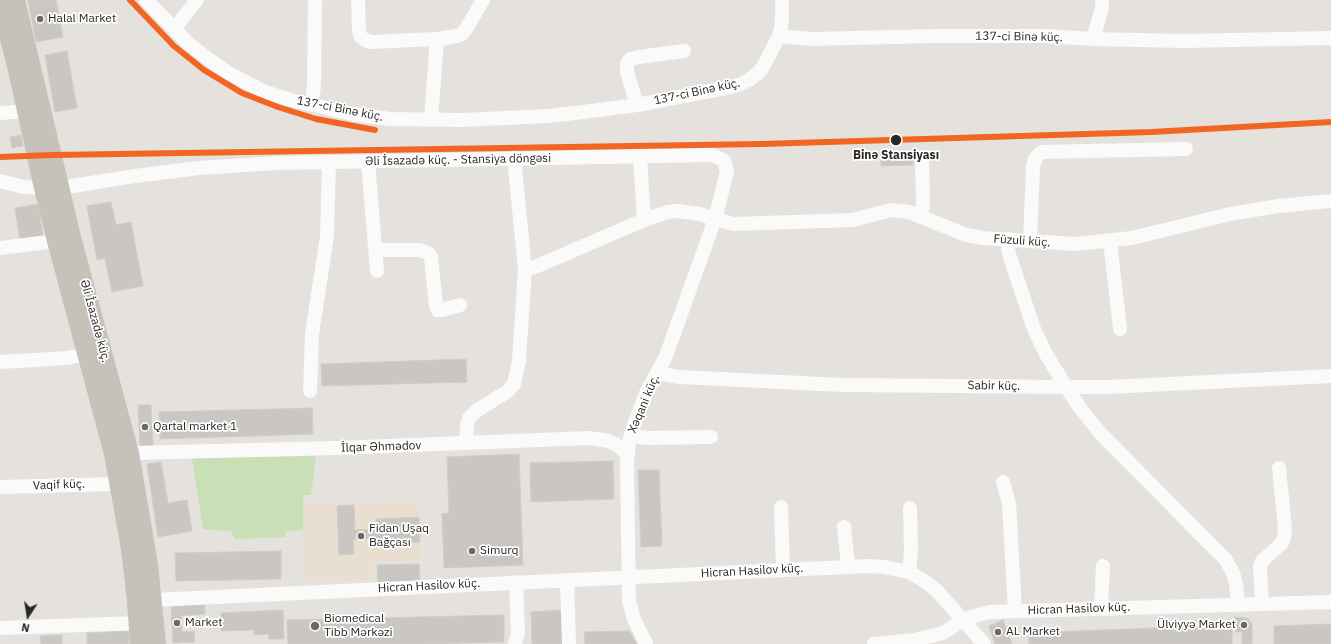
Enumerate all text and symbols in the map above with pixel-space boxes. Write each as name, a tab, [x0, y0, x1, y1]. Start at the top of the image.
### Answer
place label: Halal Market	[48, 12, 116, 26]
marker: Halal Market	[35, 14, 45, 24]
street label: 137-ci Binə küç.	[975, 29, 1063, 45]
street label: 137-ci Binə küç.	[653, 76, 741, 108]
street label: 137-ci Binə küç.	[296, 94, 384, 124]
marker: Binǝ Stansiyası	[889, 133, 903, 147]
place label: Binǝ Stansiyası	[853, 149, 939, 163]
street label: Əli İsazadə küç. - Stansiya döngəsi	[365, 151, 551, 169]
street label: Füzuli küç.	[993, 232, 1051, 250]
street label: Əli İsazadə küç.	[77, 278, 113, 364]
street label: Xəqani küç.	[625, 373, 663, 435]
street label: Sabir küç.	[967, 378, 1021, 394]
place label: Qartal market 1	[153, 420, 237, 434]
marker: Qartal market 1	[140, 422, 150, 432]
street label: İlqar Əhmədov	[341, 438, 421, 456]
street label: Vaqif küç.	[33, 477, 85, 493]
place label: Fidan Uşaq Bağçası	[369, 522, 429, 550]
marker: Fidan Uşaq Bağçası	[356, 531, 366, 541]
place label: Simurq	[480, 544, 519, 558]
marker: Simurq	[467, 546, 477, 556]
street label: Hicran Hasilov küç.	[700, 561, 804, 581]
street label: Hicran Hasilov küç.	[377, 576, 481, 596]
north arrow	[8, 596, 48, 636]
street label: Hicran Hasilov küç.	[1027, 600, 1131, 618]
place label: Biomedical Tibb Mərkəzi	[324, 612, 393, 640]
place label: Market	[185, 616, 222, 630]
marker: Market	[172, 618, 182, 628]
place label: Ülviyyə Market	[1157, 618, 1236, 632]
text: N	[20, 620, 31, 635]
marker: Biomedical Tibb Mərkəzi	[309, 620, 321, 632]
marker: Ülviyyə Market	[1239, 620, 1249, 630]
place label: AL Market	[1006, 625, 1060, 639]
marker: AL Market	[993, 627, 1003, 637]

